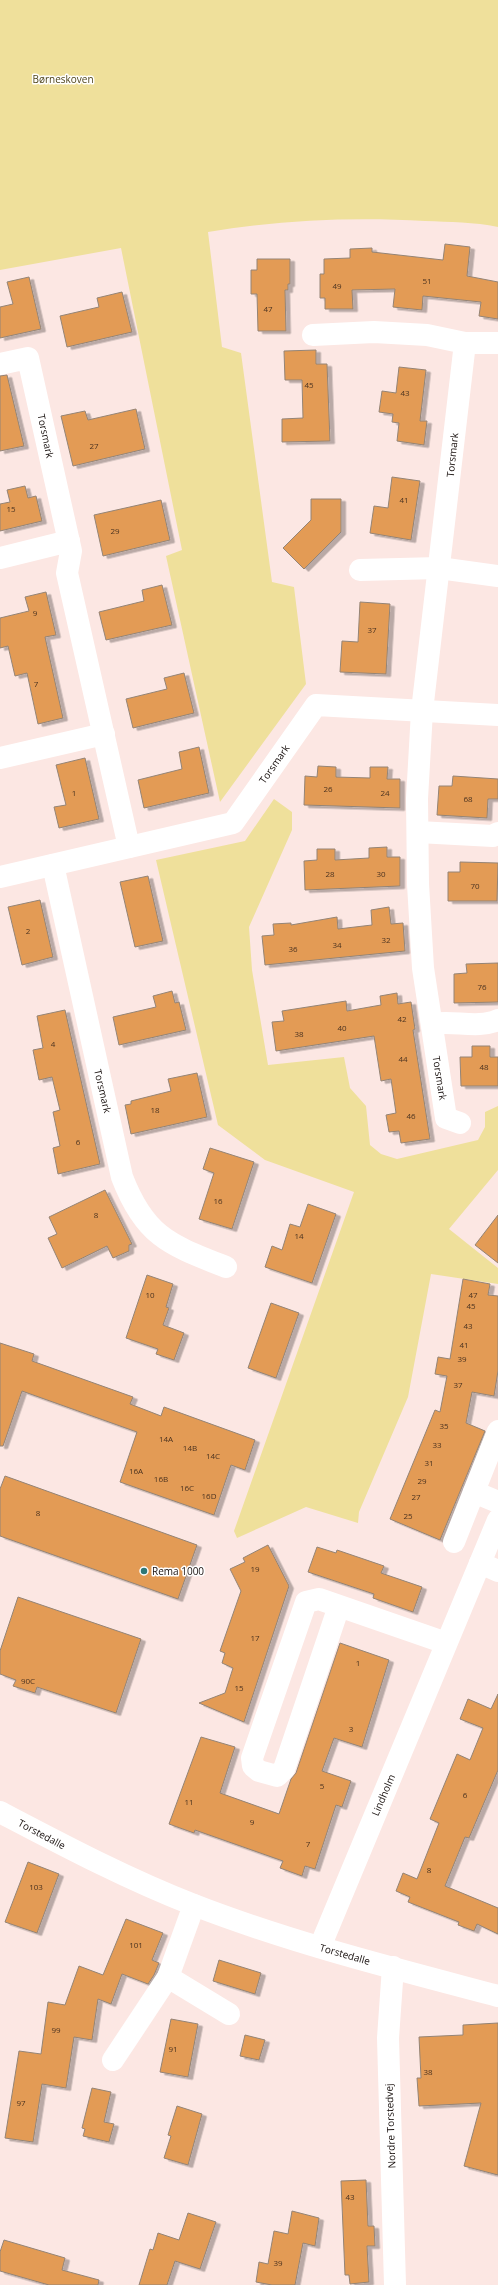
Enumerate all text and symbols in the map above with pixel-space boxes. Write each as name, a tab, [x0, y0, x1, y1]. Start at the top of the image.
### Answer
park label: Børneskoven	[32, 72, 94, 86]
house number: 51	[422, 275, 432, 286]
house number: 49	[332, 280, 342, 291]
house number: 47	[263, 303, 273, 314]
house number: 45	[304, 379, 314, 390]
house number: 43	[400, 387, 410, 398]
street label: Torsmark	[35, 413, 58, 460]
street label: Torsmark	[443, 431, 461, 478]
house number: 27	[89, 440, 99, 451]
house number: 41	[399, 494, 409, 505]
house number: 15	[6, 503, 16, 514]
house number: 29	[110, 525, 120, 536]
house number: 9	[33, 607, 38, 618]
house number: 37	[367, 624, 377, 635]
house number: 7	[34, 678, 39, 689]
street label: Torsmark	[255, 741, 293, 786]
house number: 26	[323, 783, 333, 794]
house number: 1	[72, 787, 76, 798]
house number: 24	[380, 787, 390, 798]
house number: 68	[463, 793, 473, 804]
house number: 28	[325, 868, 335, 879]
house number: 30	[376, 868, 386, 879]
house number: 70	[470, 880, 480, 891]
house number: 2	[26, 925, 31, 936]
house number: 32	[381, 934, 391, 945]
house number: 34	[332, 939, 342, 950]
house number: 36	[288, 943, 298, 954]
house number: 76	[477, 981, 487, 992]
house number: 42	[397, 1013, 407, 1024]
house number: 40	[337, 1022, 347, 1033]
house number: 38	[294, 1028, 304, 1039]
house number: 4	[51, 1038, 56, 1049]
house number: 44	[398, 1053, 408, 1064]
street label: Torsmark	[430, 1055, 451, 1102]
house number: 48	[479, 1061, 489, 1072]
street label: Torsmark	[91, 1068, 115, 1115]
house number: 18	[150, 1104, 160, 1115]
house number: 46	[406, 1110, 416, 1121]
house number: 6	[76, 1136, 81, 1147]
house number: 16	[213, 1195, 223, 1206]
house number: 8	[94, 1209, 99, 1220]
house number: 14	[294, 1230, 304, 1241]
house number: 10	[145, 1289, 155, 1300]
house number: 47	[468, 1289, 478, 1300]
house number: 45	[466, 1300, 476, 1311]
house number: 43	[463, 1320, 473, 1331]
house number: 41	[459, 1339, 469, 1350]
house number: 39	[457, 1353, 467, 1364]
house number: 37	[453, 1379, 463, 1390]
house number: 35	[439, 1420, 449, 1431]
house number: 14A	[159, 1433, 174, 1444]
house number: 33	[432, 1439, 442, 1450]
house number: 14B	[183, 1442, 197, 1453]
house number: 14C	[206, 1450, 220, 1461]
house number: 31	[424, 1457, 434, 1468]
house number: 16A	[129, 1465, 144, 1476]
house number: 16B	[154, 1473, 168, 1484]
house number: 29	[417, 1475, 427, 1486]
house number: 16C	[180, 1482, 194, 1493]
house number: 16D	[202, 1490, 217, 1501]
house number: 27	[411, 1491, 421, 1502]
house number: 8	[36, 1507, 41, 1518]
house number: 25	[403, 1510, 413, 1521]
house number: 19	[250, 1563, 260, 1574]
place label: Rema 1000	[152, 1564, 204, 1578]
marker: Rema 1000	[139, 1566, 149, 1576]
house number: 17	[250, 1632, 260, 1643]
house number: 1	[356, 1657, 360, 1668]
house number: 90C	[21, 1675, 35, 1686]
house number: 15	[234, 1682, 244, 1693]
house number: 3	[349, 1723, 354, 1734]
street label: Lindholm	[368, 1772, 398, 1818]
house number: 5	[320, 1780, 325, 1791]
house number: 6	[463, 1789, 468, 1800]
house number: 11	[184, 1796, 194, 1807]
street label: Torstedalle	[16, 1816, 69, 1853]
house number: 9	[250, 1816, 255, 1827]
house number: 7	[306, 1838, 311, 1849]
house number: 8	[427, 1864, 432, 1875]
house number: 103	[29, 1881, 43, 1892]
house number: 101	[129, 1939, 143, 1950]
street label: Torstedalle	[318, 1940, 372, 1968]
house number: 99	[51, 2024, 61, 2035]
house number: 91	[168, 2043, 178, 2054]
house number: 38	[423, 2066, 433, 2077]
street label: Nordre Torstedvej	[382, 2083, 398, 2169]
house number: 97	[16, 2097, 26, 2108]
house number: 43	[345, 2191, 355, 2202]
house number: 39	[273, 2257, 283, 2268]

